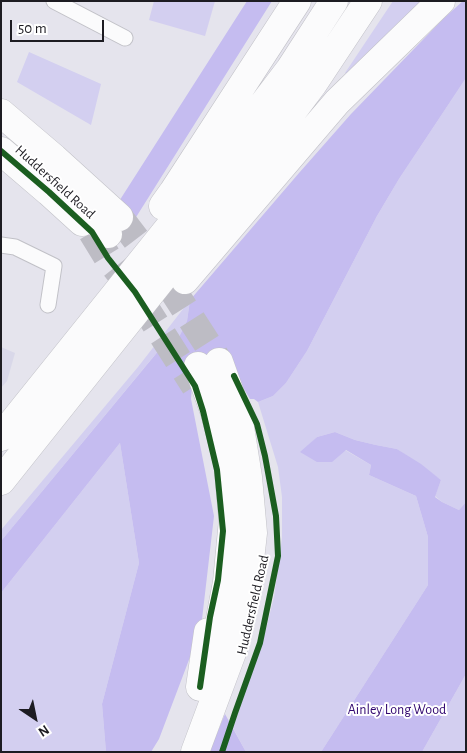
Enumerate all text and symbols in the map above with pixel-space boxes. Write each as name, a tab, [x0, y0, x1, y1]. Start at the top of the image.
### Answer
scale bar	[12, 10, 106, 42]
text: 50 m	[18, 21, 47, 36]
street label: Huddersfield Road	[11, 142, 99, 222]
street label: Huddersfield Road	[233, 553, 273, 657]
north arrow	[10, 693, 60, 743]
park label: Ainley Long Wood	[348, 702, 446, 718]
text: N	[35, 722, 51, 739]

